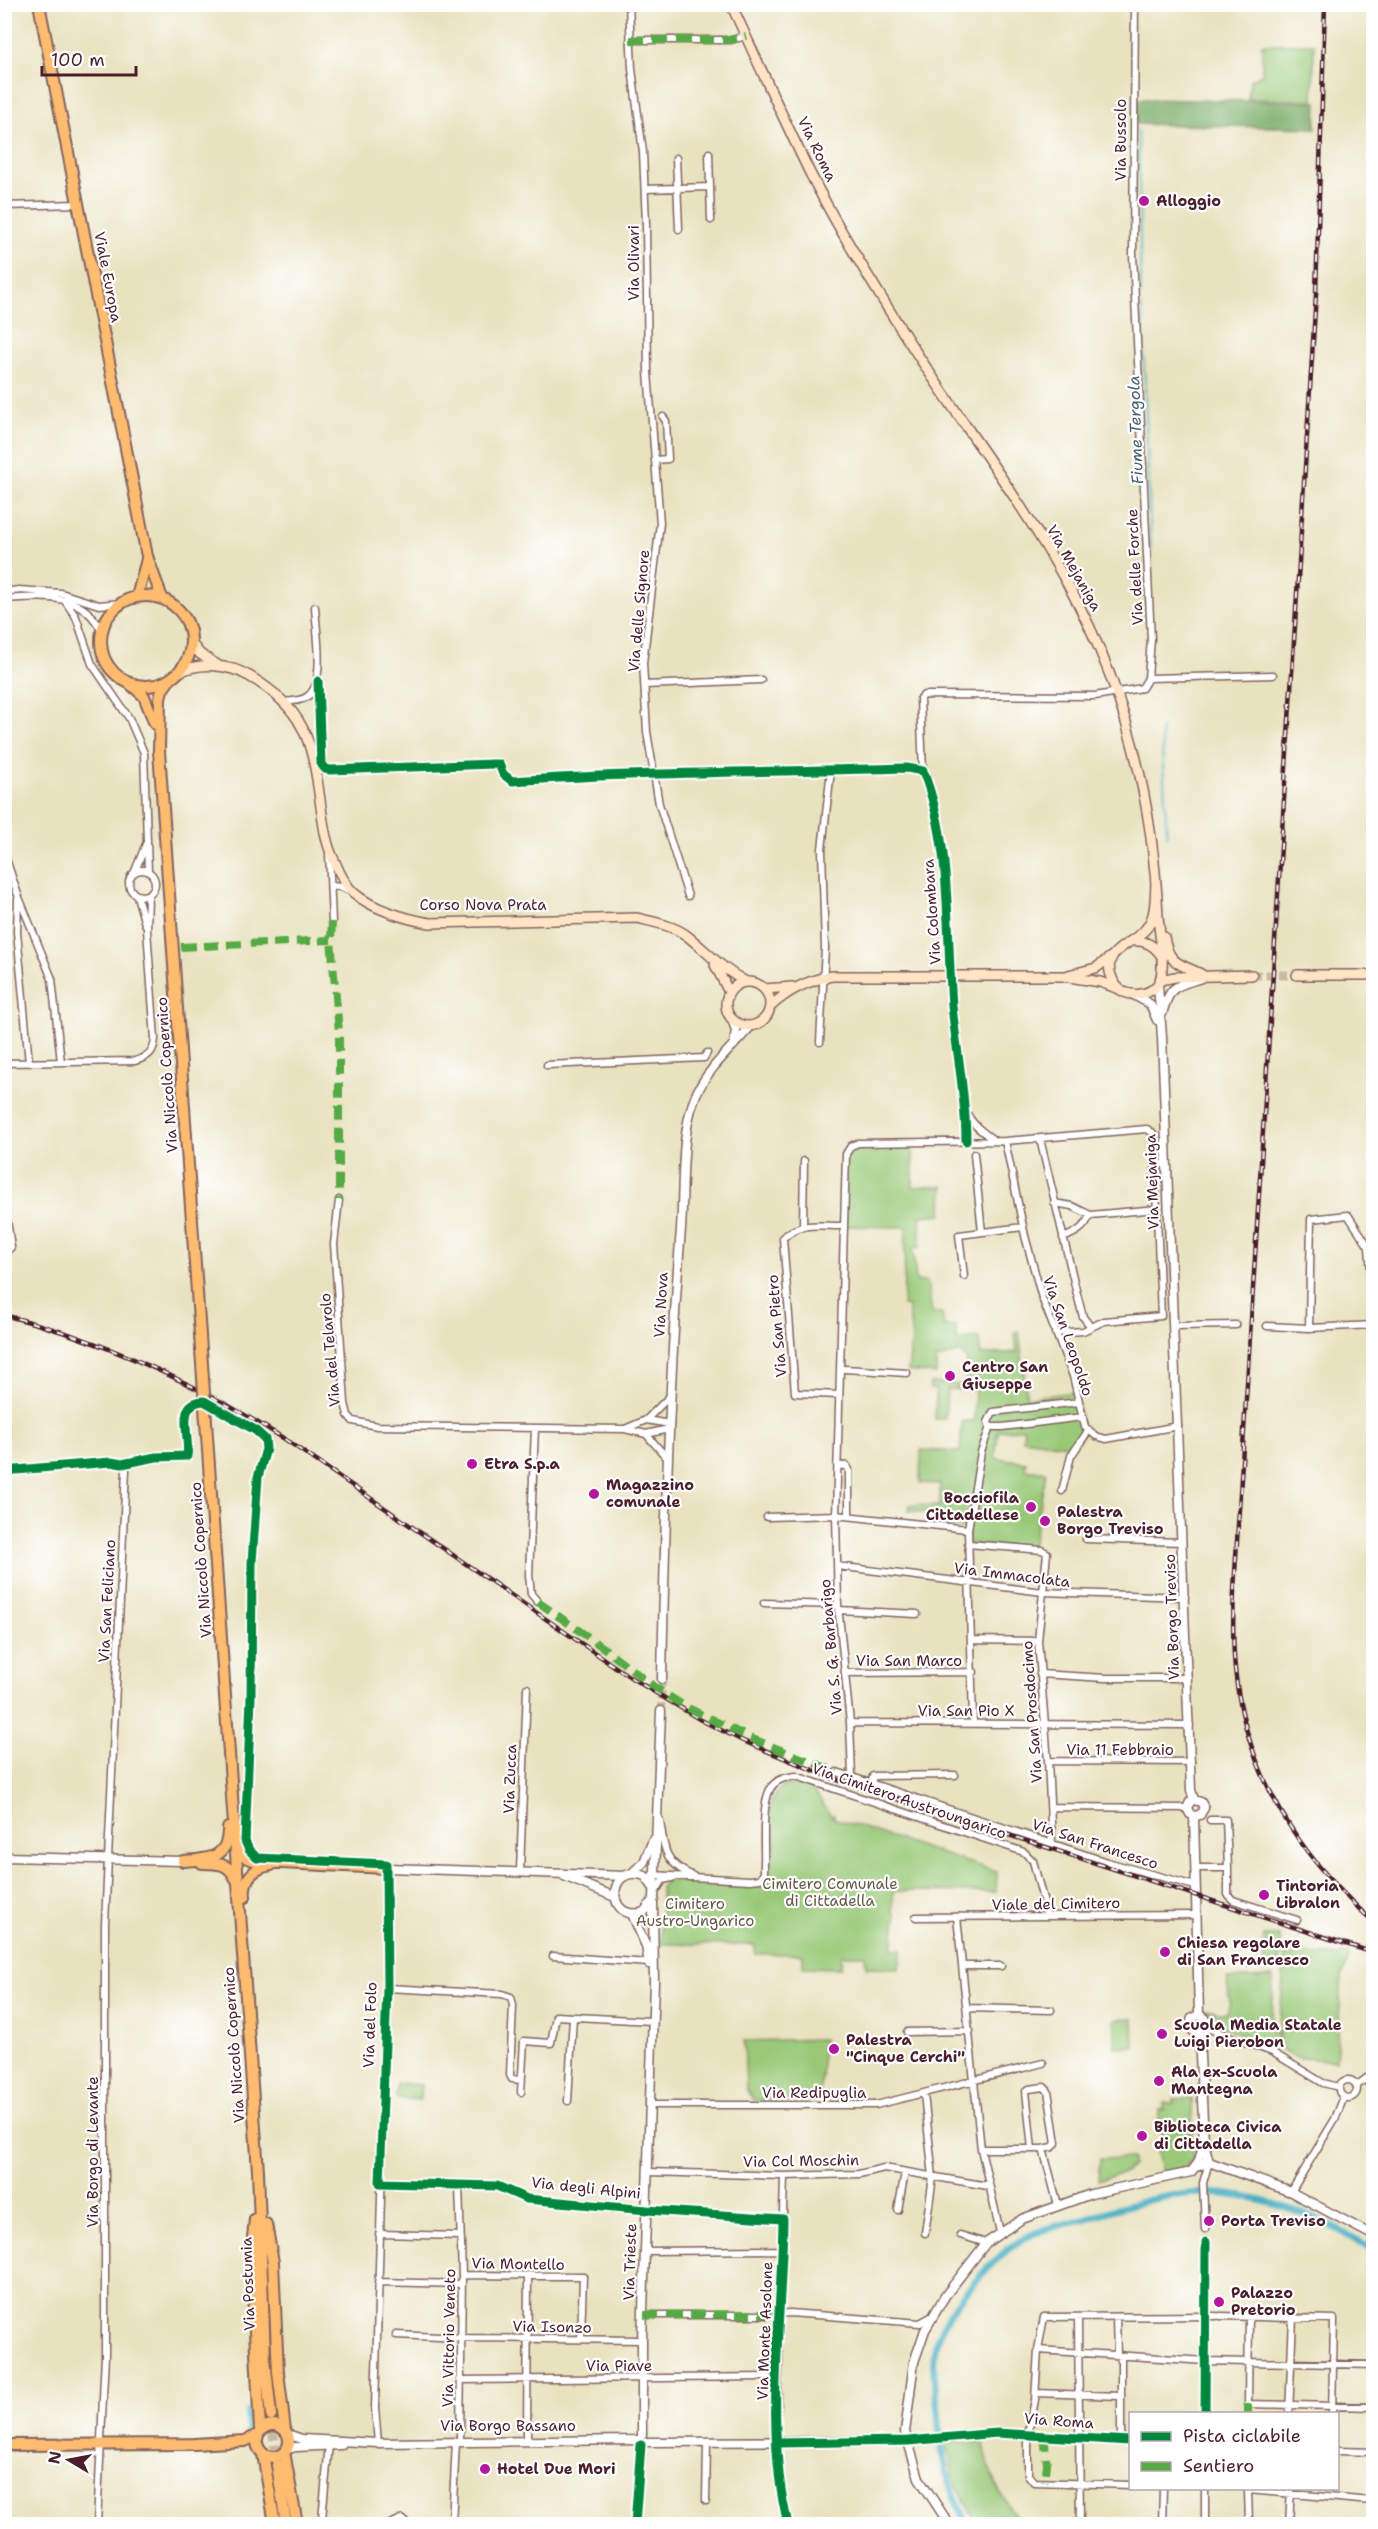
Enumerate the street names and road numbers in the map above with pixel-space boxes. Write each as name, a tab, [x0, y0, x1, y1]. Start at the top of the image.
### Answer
street label: Via Bussolo	[1111, 99, 1131, 181]
street label: Via Roma	[793, 113, 842, 185]
street label: Via Olivari	[624, 225, 644, 301]
street label: Viale Europa	[89, 230, 127, 325]
street label: Via delle Forche	[1122, 508, 1148, 626]
street label: Via Mejaniga	[1042, 521, 1106, 615]
street label: Via delle Signore	[624, 549, 654, 673]
street label: Via Colombara	[918, 858, 946, 966]
street label: Corso Nova Prata	[419, 895, 547, 915]
street label: Via Niccolò Copernico	[152, 996, 182, 1154]
street label: Via Mejaniga	[1140, 1133, 1164, 1230]
street label: Via Nova	[649, 1271, 673, 1338]
street label: Via San Leopoldo	[1038, 1273, 1098, 1399]
street label: Via San Pietro	[763, 1274, 791, 1378]
street label: Via del Telarolo	[315, 1292, 345, 1408]
street label: Via Niccolò Copernico	[186, 1481, 216, 1639]
street label: Via San Feliciano	[94, 1539, 120, 1663]
street label: Via Borgo Treviso	[1160, 1553, 1184, 1681]
street label: Via Immacolata	[953, 1558, 1072, 1592]
street label: Via S. G. Barbarigo	[815, 1578, 847, 1716]
street label: Via San Prosdocimo	[1017, 1640, 1047, 1784]
street label: Via San Marco	[856, 1651, 962, 1671]
street label: Via San Pio X	[918, 1701, 1015, 1721]
street label: Via 11 Febbraio	[1066, 1740, 1174, 1760]
street label: Via Zucca	[499, 1743, 521, 1814]
street label: Via Cimitero Austroungarico	[809, 1758, 1009, 1844]
street label: Via San Francesco	[1029, 1814, 1161, 1874]
street label: Viale del Cimitero	[992, 1893, 1120, 1915]
street label: Via Niccolò Copernico	[219, 1966, 249, 2124]
street label: Via del Folo	[359, 1982, 381, 2068]
street label: Via Borgo di Levante	[83, 2076, 103, 2228]
street label: Via Redipuglia	[762, 2083, 867, 2103]
street label: Via Col Moschin	[743, 2150, 859, 2172]
street label: Via degli Alpini	[530, 2172, 642, 2204]
street label: Via Trieste	[619, 2223, 641, 2301]
street label: Via Postumia	[236, 2236, 260, 2331]
street label: Via Montello	[471, 2253, 565, 2275]
street label: Via Monte Asolone	[753, 2261, 777, 2401]
street label: Via Vittorio Veneto	[438, 2268, 460, 2408]
street label: Via Isonzo	[512, 2316, 592, 2338]
street label: Via Piave	[586, 2356, 652, 2376]
street label: Via Roma	[1023, 2409, 1095, 2433]
street label: Via Borgo Bassano	[440, 2416, 576, 2436]

